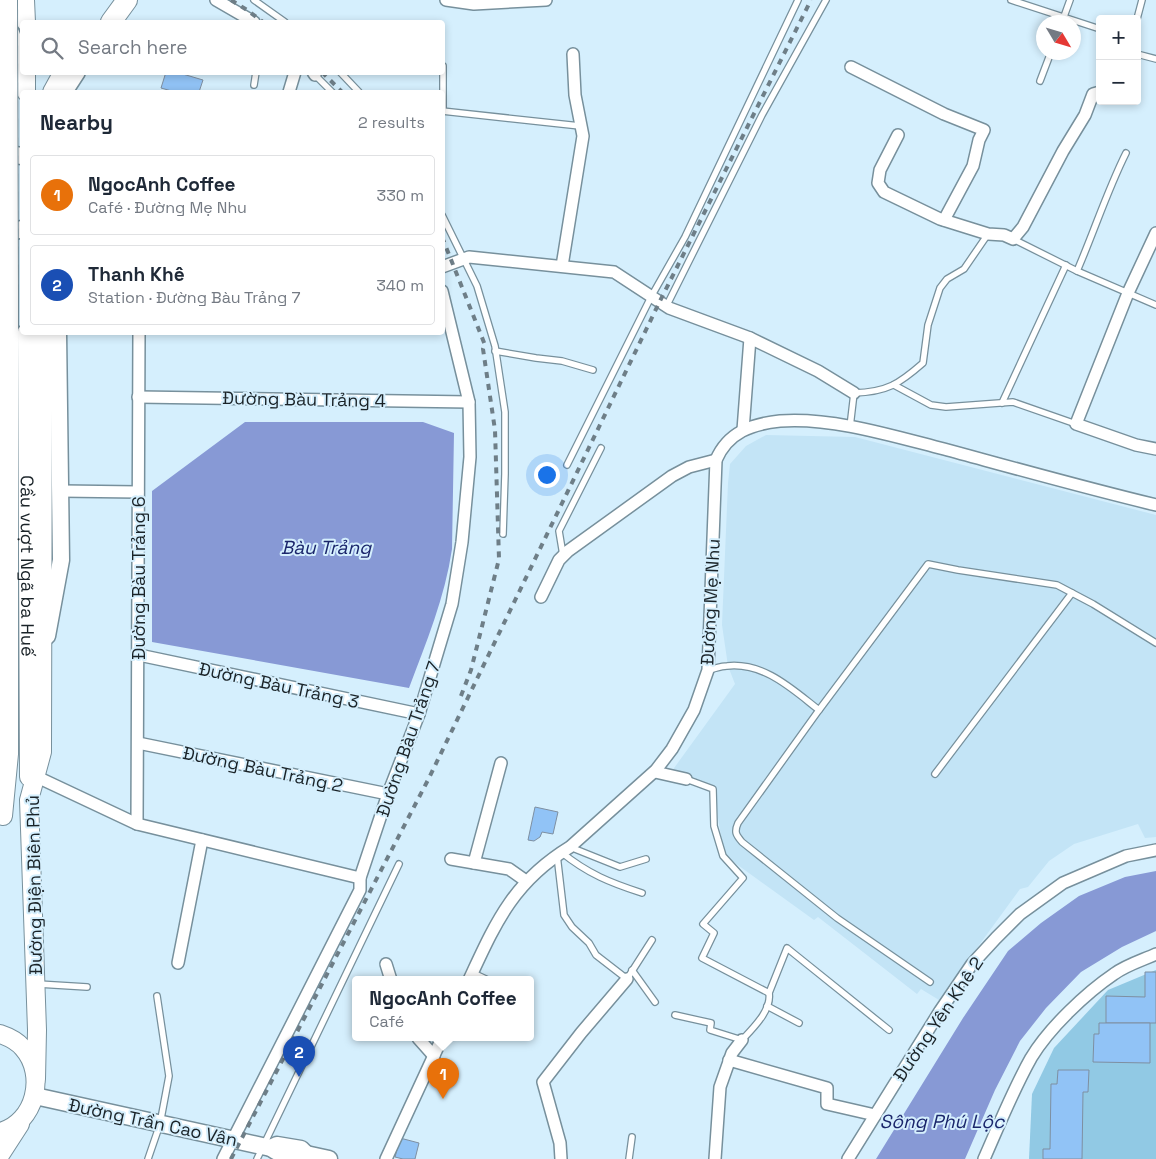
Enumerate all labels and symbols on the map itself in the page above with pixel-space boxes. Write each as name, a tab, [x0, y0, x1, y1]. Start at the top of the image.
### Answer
north arrow	[1036, 15, 1081, 60]
street label: Đường Bàu Trảng 4	[222, 386, 386, 412]
your location	[534, 462, 560, 488]
street label: Cầu vượt Ngã ba Huế	[16, 475, 40, 657]
street label: Đường Bàu Trảng 6	[127, 496, 150, 660]
water label: Bàu Trảng	[281, 535, 372, 560]
street label: Đường Mẹ Nhu	[695, 538, 725, 666]
street label: Đường Bàu Trảng 3	[197, 657, 361, 713]
street label: Đường Bàu Trảng 7	[371, 658, 445, 820]
street label: Đường Bàu Trảng 2	[181, 741, 345, 797]
street label: Đường Điện Biên Phủ	[21, 795, 47, 975]
street label: Đường Yên Khê 2	[888, 952, 988, 1086]
pin: 2	[283, 1036, 315, 1077]
pin: 1	[427, 1058, 459, 1099]
street label: Đường Trần Cao Vân	[66, 1093, 240, 1151]
water label: Sông Phú Lộc	[880, 1109, 1005, 1134]

